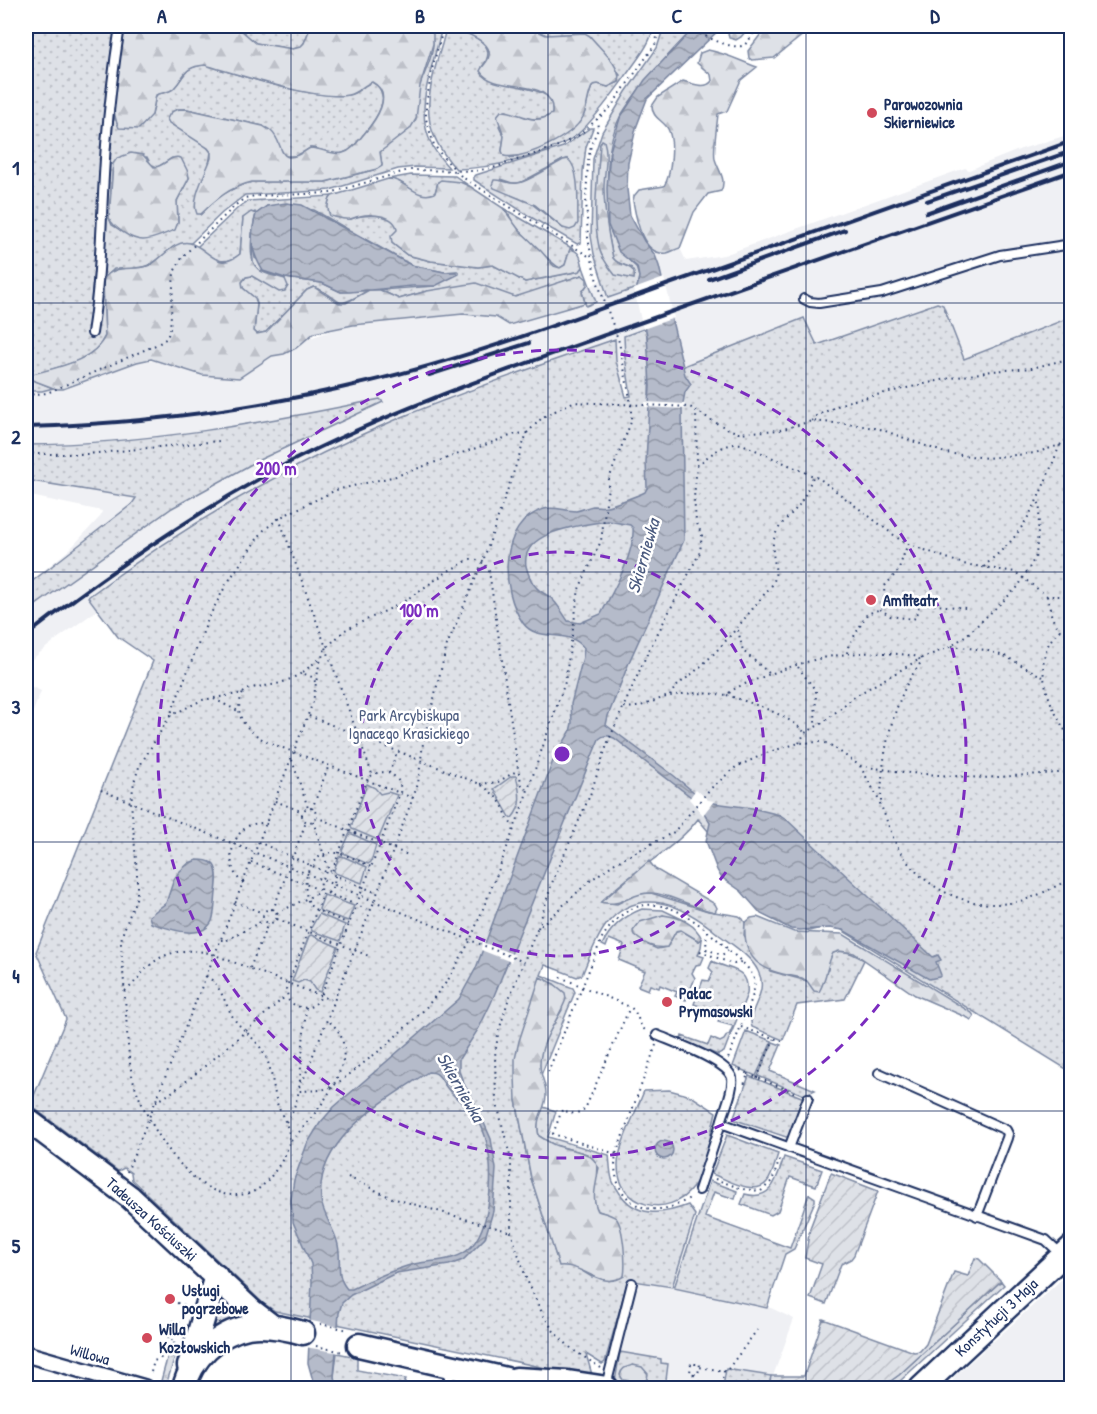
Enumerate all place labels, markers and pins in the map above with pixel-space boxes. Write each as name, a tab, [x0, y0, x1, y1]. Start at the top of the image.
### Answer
place label: Parowozownia Skierniewice	[884, 93, 963, 133]
marker: Parowozownia Skierniewice	[865, 106, 879, 120]
place label: Amfiteatr	[883, 589, 939, 611]
marker: Amfiteatr	[864, 593, 878, 607]
centre of rings	[552, 744, 572, 764]
place label: Pałac Prymasowski	[679, 982, 753, 1023]
marker: Pałac Prymasowski	[660, 995, 674, 1009]
place label: Usługi pogrzebowe	[182, 1279, 249, 1320]
marker: Usługi pogrzebowe	[163, 1292, 177, 1306]
place label: Willa Kozłowskich	[159, 1318, 230, 1358]
marker: Willa Kozłowskich	[140, 1331, 154, 1345]

